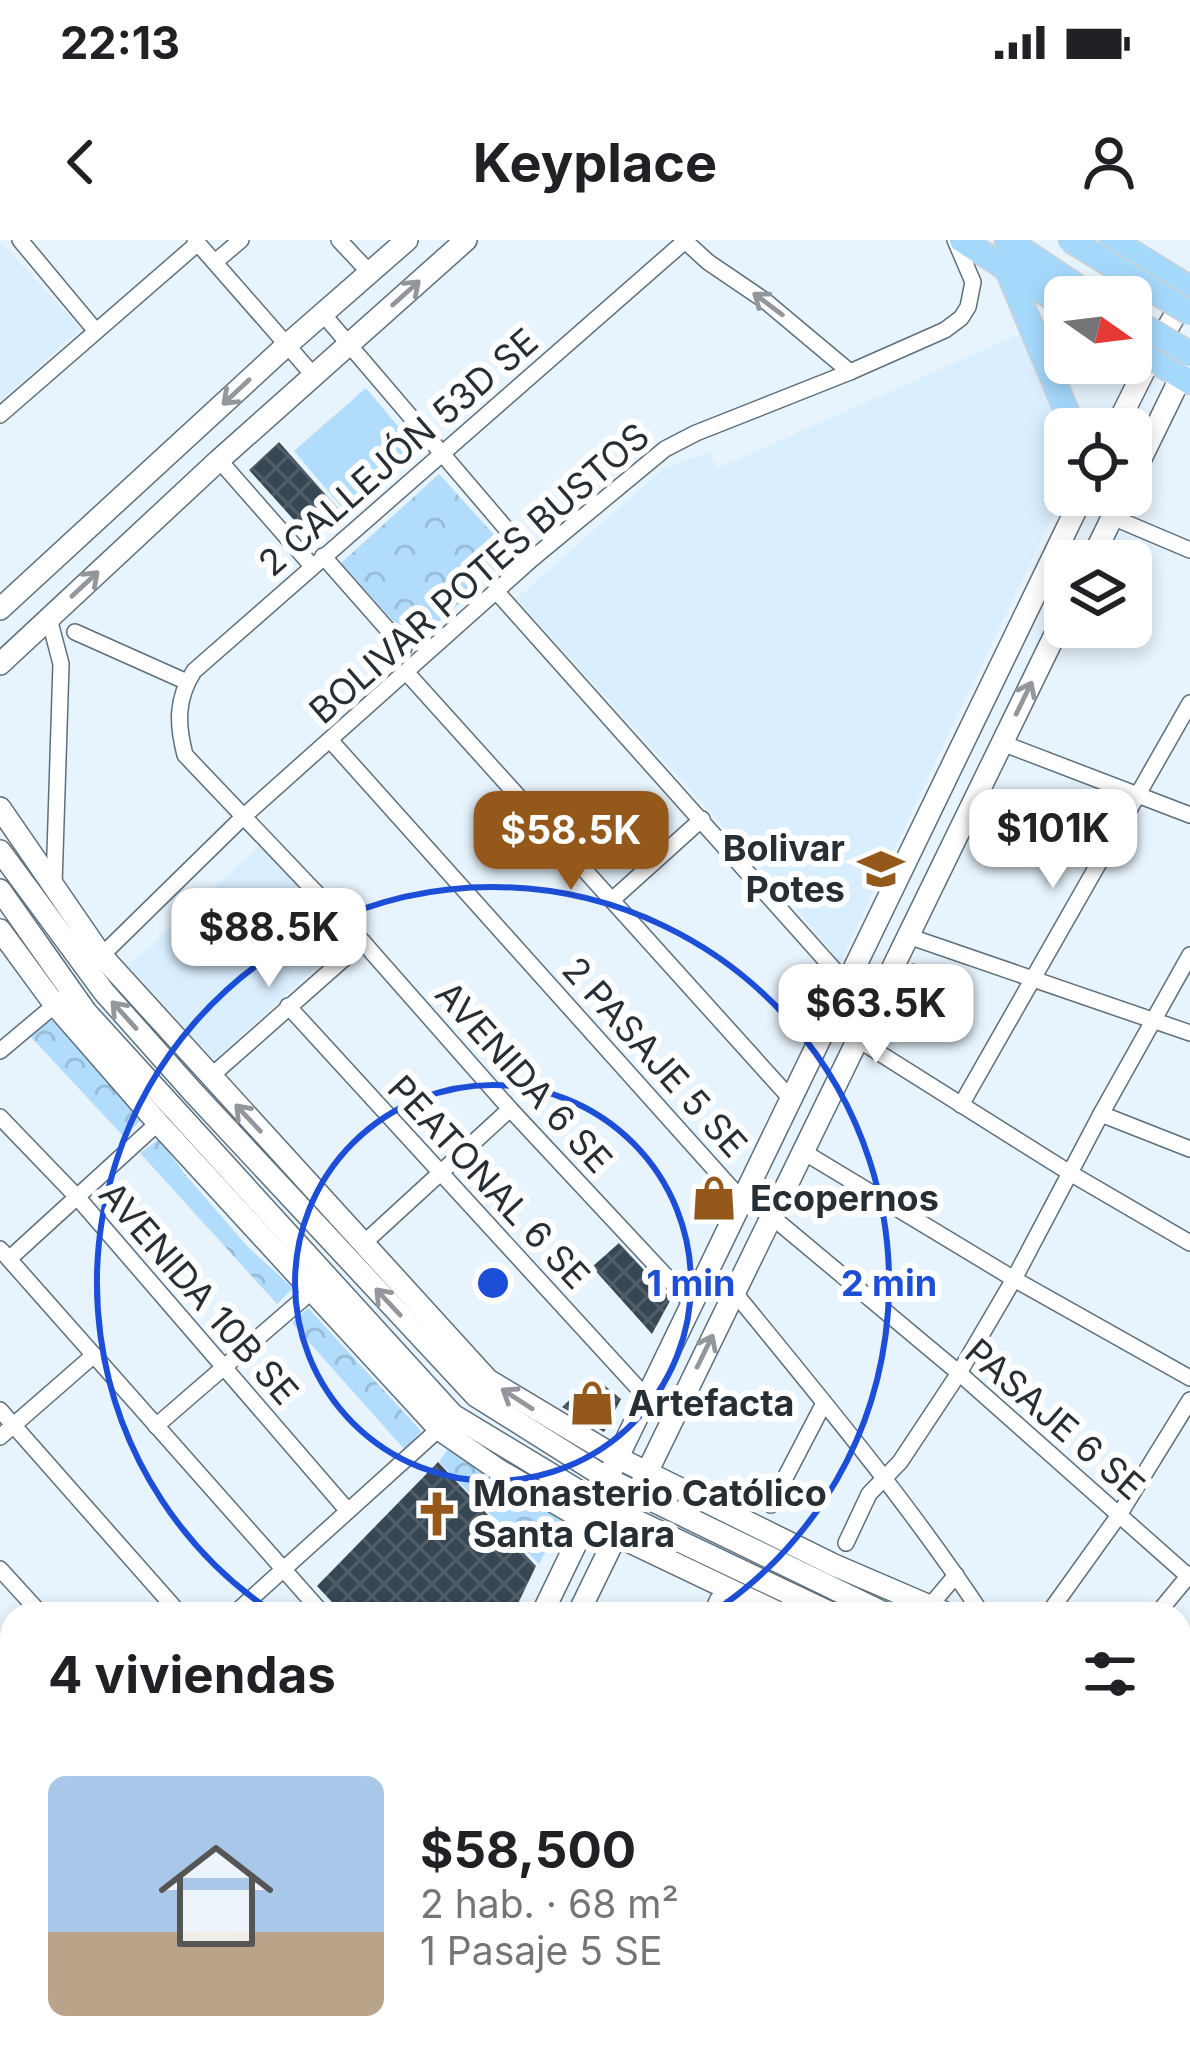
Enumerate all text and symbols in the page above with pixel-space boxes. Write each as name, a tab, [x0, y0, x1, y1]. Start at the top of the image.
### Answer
text: 22:13	[60, 15, 180, 70]
icon: back	[48, 129, 114, 195]
icon: person	[1076, 129, 1142, 195]
text: Keyplace	[473, 130, 717, 195]
north arrow	[1044, 276, 1152, 384]
map controls	[1044, 276, 1152, 648]
one-way arrow	[391, 280, 421, 307]
one-way arrow	[752, 292, 784, 318]
street label: 2 CALLEJÓN 53D SE	[250, 319, 546, 585]
one-way arrow	[221, 378, 251, 405]
button: locate	[1044, 408, 1152, 516]
street label: BOLIVAR POTES BUSTOS	[300, 414, 658, 732]
button: layers	[1044, 540, 1152, 648]
one-way arrow	[70, 571, 100, 599]
one-way arrow	[1013, 681, 1036, 716]
pin: $101K	[969, 789, 1137, 891]
pin: $58.5K	[473, 791, 669, 893]
text: $101K	[996, 804, 1110, 851]
text: $58.5K	[501, 806, 641, 853]
place label: Bolivar Potes	[723, 826, 845, 911]
school or university icon: Bolivar Potes	[856, 844, 906, 894]
pin: $88.5K	[171, 888, 367, 990]
text: $88.5K	[198, 903, 340, 950]
street label: 2 PASAJE 5 SE	[554, 948, 756, 1166]
pin: $63.5K	[778, 964, 974, 1066]
street label: AVENIDA 6 SE	[427, 972, 621, 1182]
text: $63.5K	[806, 979, 946, 1026]
one-way arrow	[111, 1000, 138, 1030]
street label: PEATONAL 6 SE	[379, 1066, 599, 1298]
one-way arrow	[235, 1104, 263, 1133]
street label: AVENIDA 10B SE	[90, 1172, 308, 1414]
shop icon: Ecopernos	[689, 1173, 739, 1223]
place label: Ecopernos	[750, 1176, 939, 1220]
text: 1 min	[646, 1261, 736, 1305]
text: 2 min	[841, 1261, 937, 1305]
centre of rings	[472, 1262, 514, 1304]
one-way arrow	[375, 1287, 403, 1317]
street label: PASAJE 6 SE	[957, 1329, 1153, 1509]
one-way arrow	[695, 1333, 717, 1369]
shop icon: Artefacta	[567, 1378, 617, 1428]
place label: Artefacta	[628, 1381, 794, 1425]
one-way arrow	[501, 1386, 535, 1411]
place label: Monasterio Católico Santa Clara	[473, 1471, 827, 1556]
church icon: Monasterio Católico Santa Clara	[412, 1489, 462, 1539]
icon: filters	[1077, 1641, 1143, 1707]
text: 4 viviendas	[48, 1644, 336, 1705]
text: $58,500	[420, 1819, 636, 1880]
icon: home	[144, 1824, 288, 1968]
text: 2 hab. · 68 m²	[420, 1880, 679, 1927]
text: 1 Pasaje 5 SE	[420, 1927, 662, 1974]

